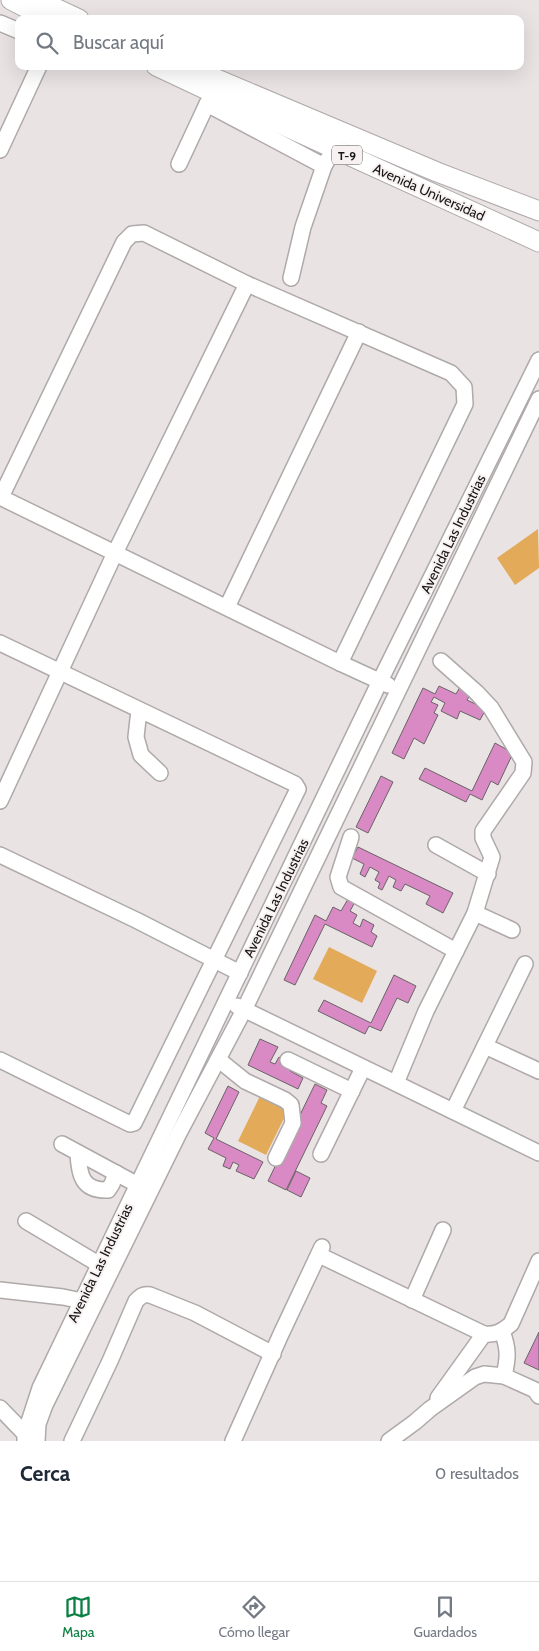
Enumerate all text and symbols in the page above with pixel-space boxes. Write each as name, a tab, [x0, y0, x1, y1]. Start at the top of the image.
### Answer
search box	[15, 15, 524, 70]
icon: search	[33, 29, 61, 57]
text: Buscar aquí	[73, 31, 164, 54]
road number: T-9	[332, 146, 362, 164]
street label: Avenida Universidad	[370, 159, 488, 225]
street label: Avenida Las Industrias	[416, 471, 490, 596]
street label: Avenida Las Industrias	[239, 835, 313, 960]
street label: Avenida Las Industrias	[63, 1200, 137, 1325]
text: Cerca	[20, 1461, 70, 1486]
text: 0 resultados	[435, 1464, 519, 1483]
tab: Mapa	[62, 1593, 95, 1641]
tab: Cómo llegar	[219, 1593, 290, 1641]
tab: Guardados	[414, 1593, 477, 1641]

